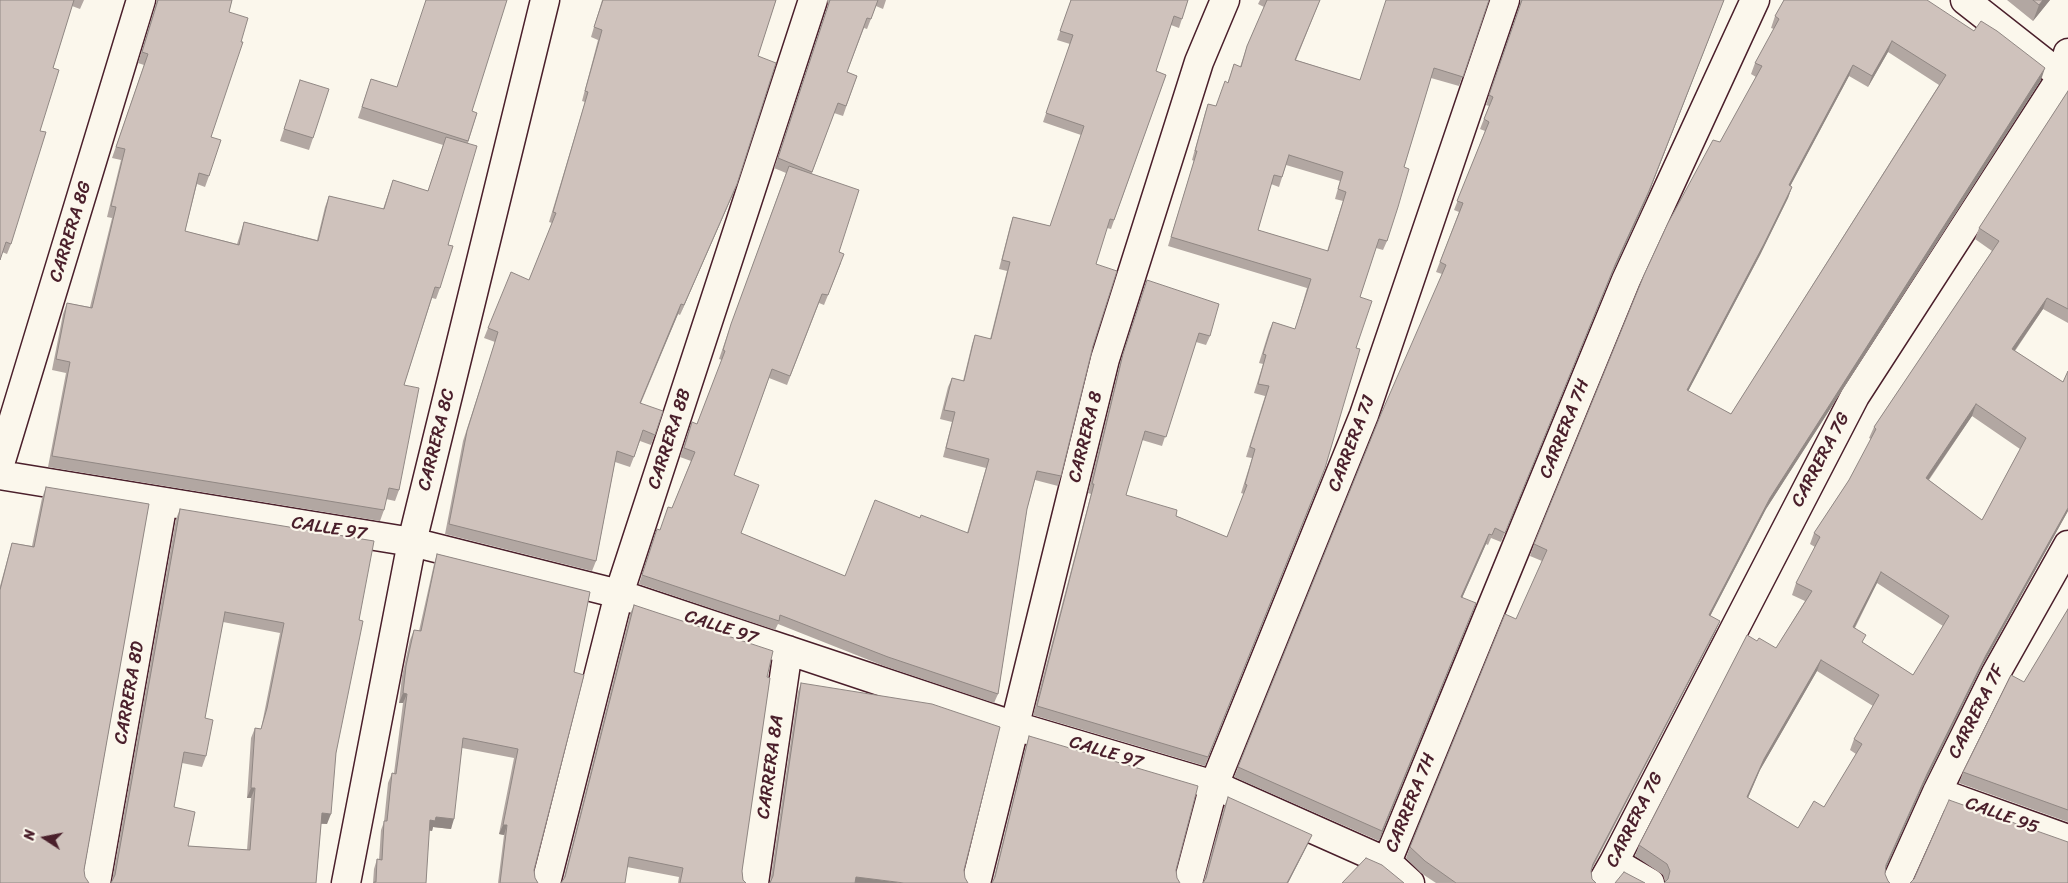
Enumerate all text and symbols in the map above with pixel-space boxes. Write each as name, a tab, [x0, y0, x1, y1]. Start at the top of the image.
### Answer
street label: CARRERA 8G	[45, 179, 97, 285]
street label: CARRERA 7H	[1535, 376, 1595, 482]
street label: CARRERA 8B	[644, 386, 696, 492]
street label: CARRERA 8C	[414, 387, 460, 493]
street label: CARRERA 8	[1064, 389, 1108, 485]
street label: CARRERA 7J	[1324, 393, 1380, 495]
street label: CARRERA 7G	[1787, 409, 1855, 511]
street label: CALLE 97	[290, 512, 368, 546]
street label: CALLE 97	[682, 606, 760, 650]
street label: CARRERA 8D	[110, 640, 150, 746]
street label: CARRERA 7F	[1944, 662, 2010, 762]
street label: CARRERA 8A	[753, 714, 789, 820]
street label: CALLE 97	[1067, 732, 1145, 774]
street label: CARRERA 7H	[1381, 750, 1441, 856]
street label: CARRERA 7G	[1602, 769, 1668, 871]
street label: CALLE 95	[1962, 793, 2042, 839]
north arrow	[20, 813, 70, 863]
text: N	[17, 828, 43, 842]

